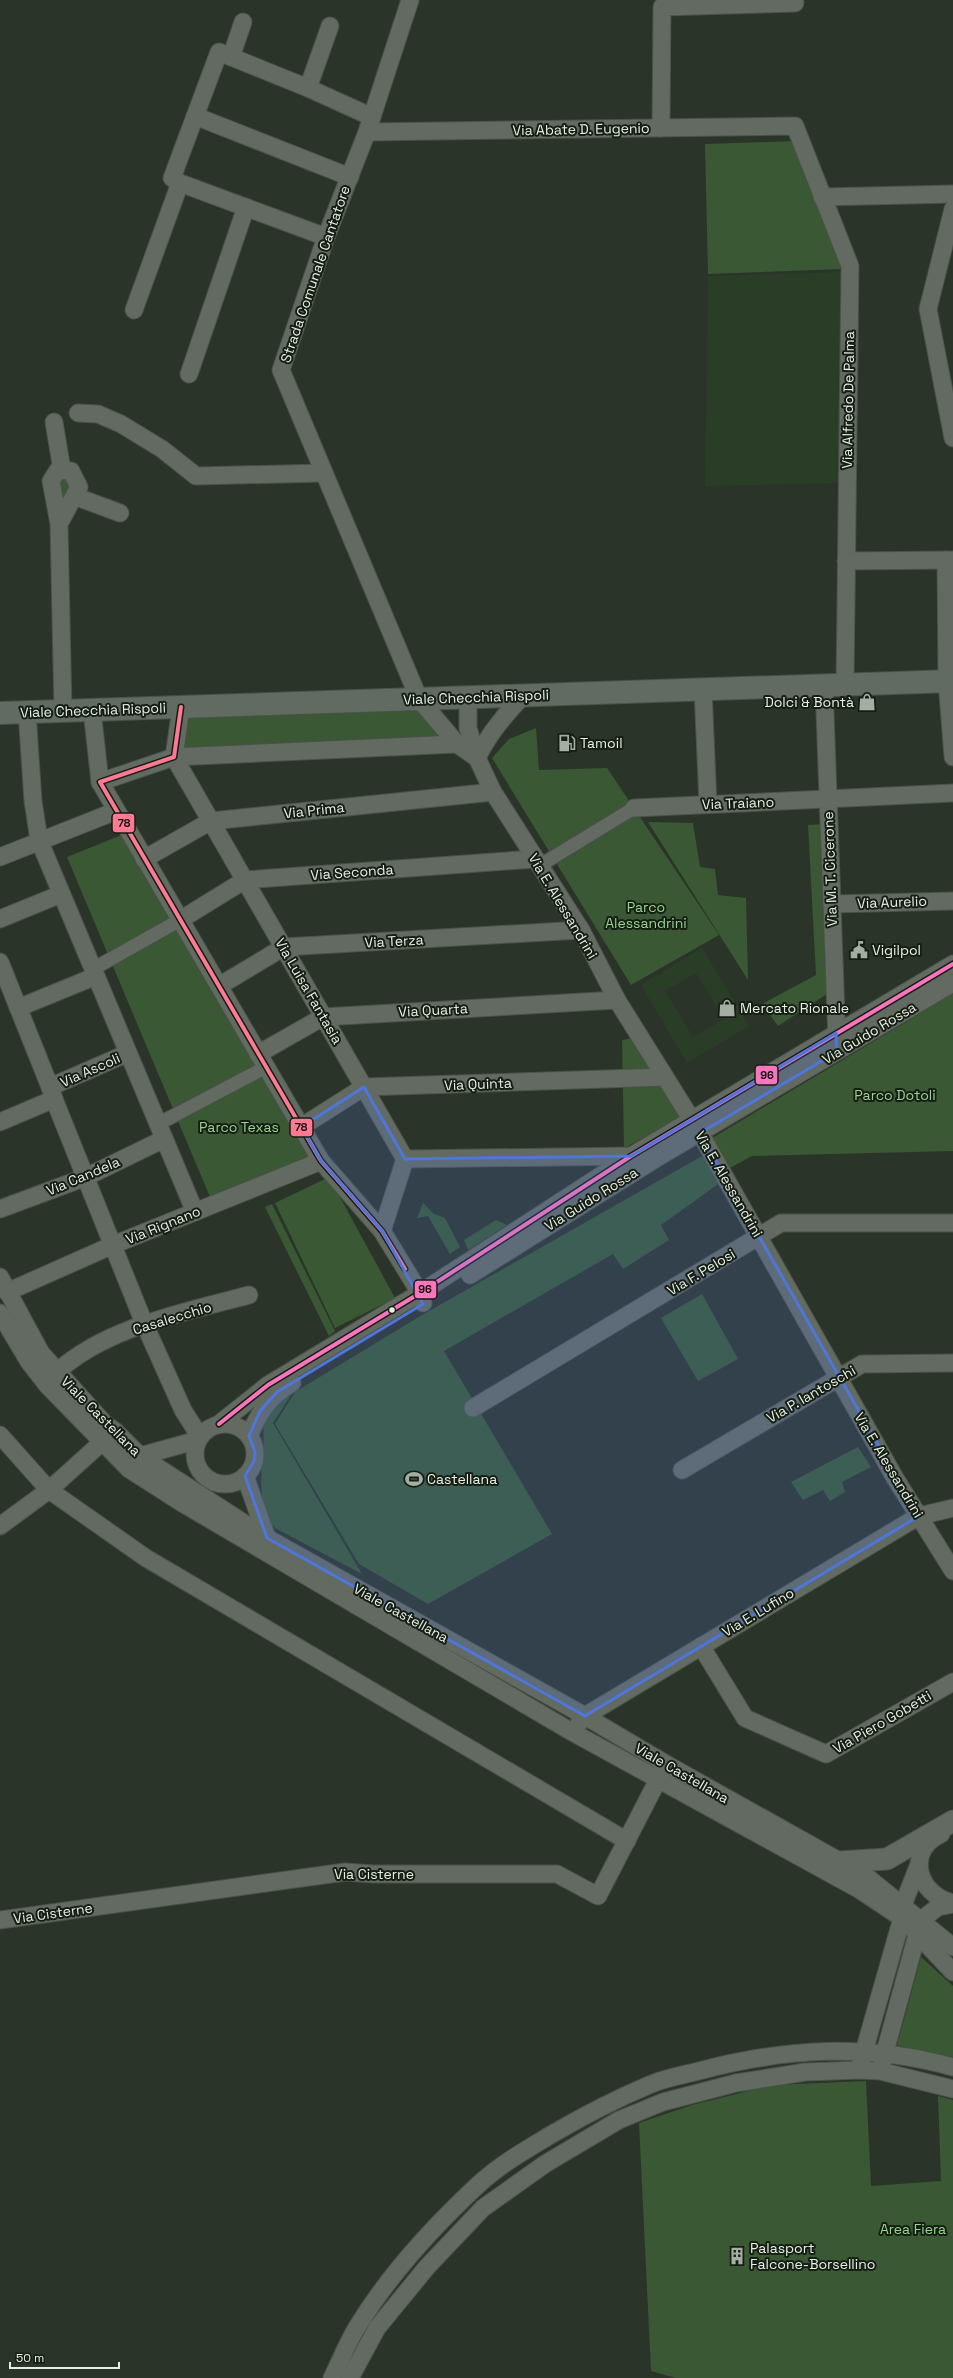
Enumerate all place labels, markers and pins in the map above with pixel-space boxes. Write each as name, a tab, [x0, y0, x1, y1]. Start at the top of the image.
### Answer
shop icon: Dolci & Bontà	[857, 692, 877, 712]
place label: Dolci & Bontà	[764, 693, 854, 711]
fuel station icon: Tamoil	[557, 733, 577, 753]
place label: Tamoil	[580, 734, 623, 752]
public building icon: Vigilpol	[849, 940, 869, 960]
place label: Vigilpol	[872, 941, 921, 959]
shop icon: Mercato Rionale	[717, 998, 737, 1018]
place label: Mercato Rionale	[740, 999, 849, 1017]
unlabelled marker	[387, 1305, 397, 1315]
sports icon: Castellana	[404, 1469, 424, 1489]
place label: Castellana	[427, 1470, 497, 1488]
place label: Palasport Falcone-Borsellino	[750, 2239, 875, 2273]
building icon: Palasport Falcone-Borsellino	[727, 2246, 747, 2266]

